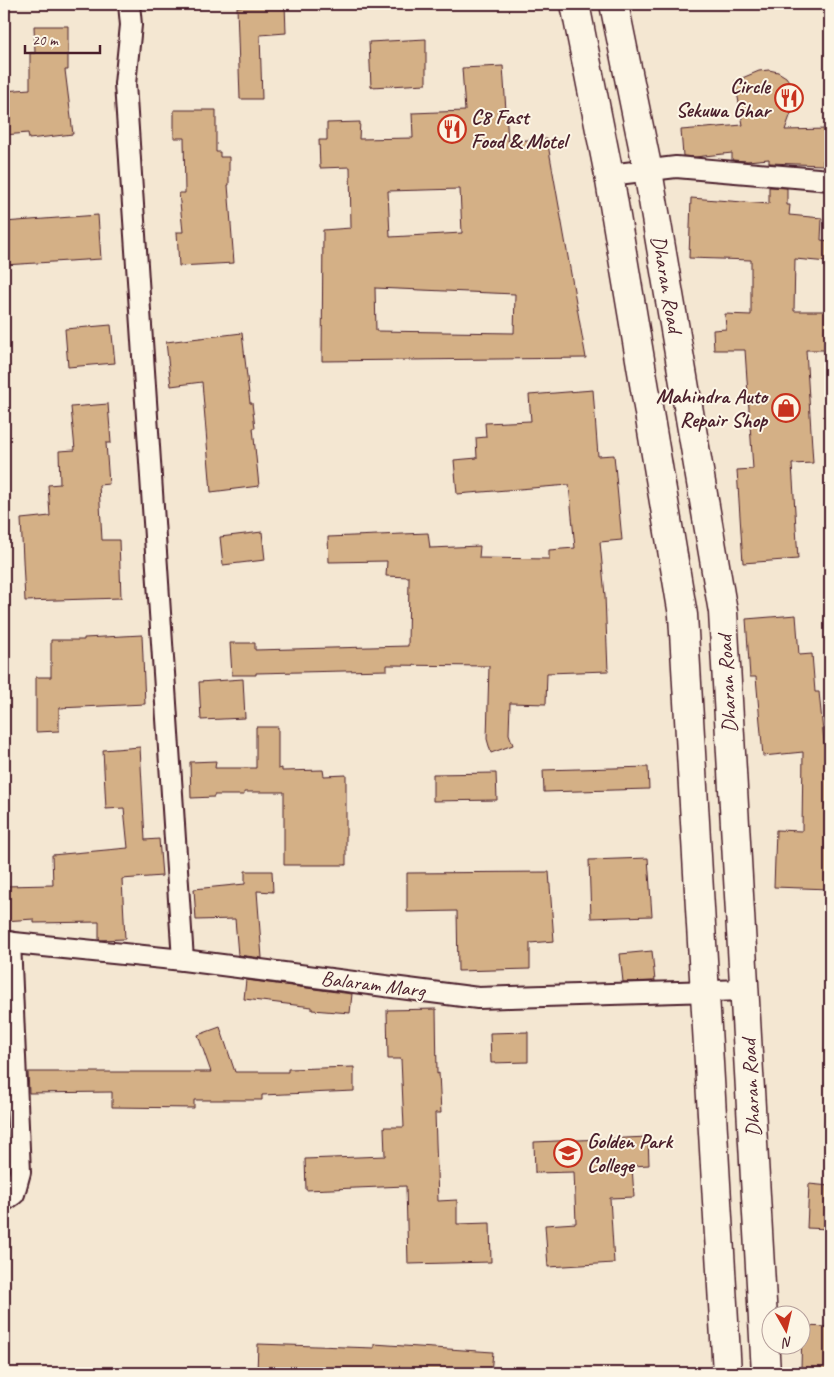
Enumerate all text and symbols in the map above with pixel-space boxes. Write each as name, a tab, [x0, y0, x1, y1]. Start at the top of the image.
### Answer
scale bar	[25, 22, 100, 54]
text: 20 m	[32, 31, 59, 50]
place label: Circle Sekuwa Ghar	[676, 73, 772, 123]
restaurant icon: Circle Sekuwa Ghar	[774, 83, 804, 113]
place label: C8 Fast Food & Motel	[471, 104, 571, 154]
restaurant icon: C8 Fast Food & Motel	[437, 114, 467, 144]
street label: Dharan Road	[646, 234, 689, 338]
place label: Mahindra Auto Repair Shop	[656, 383, 769, 433]
shop icon: Mahindra Auto Repair Shop	[771, 393, 801, 423]
street label: Dharan Road	[711, 631, 743, 733]
street label: Balaram Marg	[320, 965, 428, 1003]
street label: Dharan Road	[735, 1035, 767, 1137]
place label: Golden Park College	[587, 1128, 674, 1178]
school or university icon: Golden Park College	[553, 1138, 583, 1168]
north arrow	[762, 1304, 812, 1354]
text: N	[780, 1333, 793, 1352]

